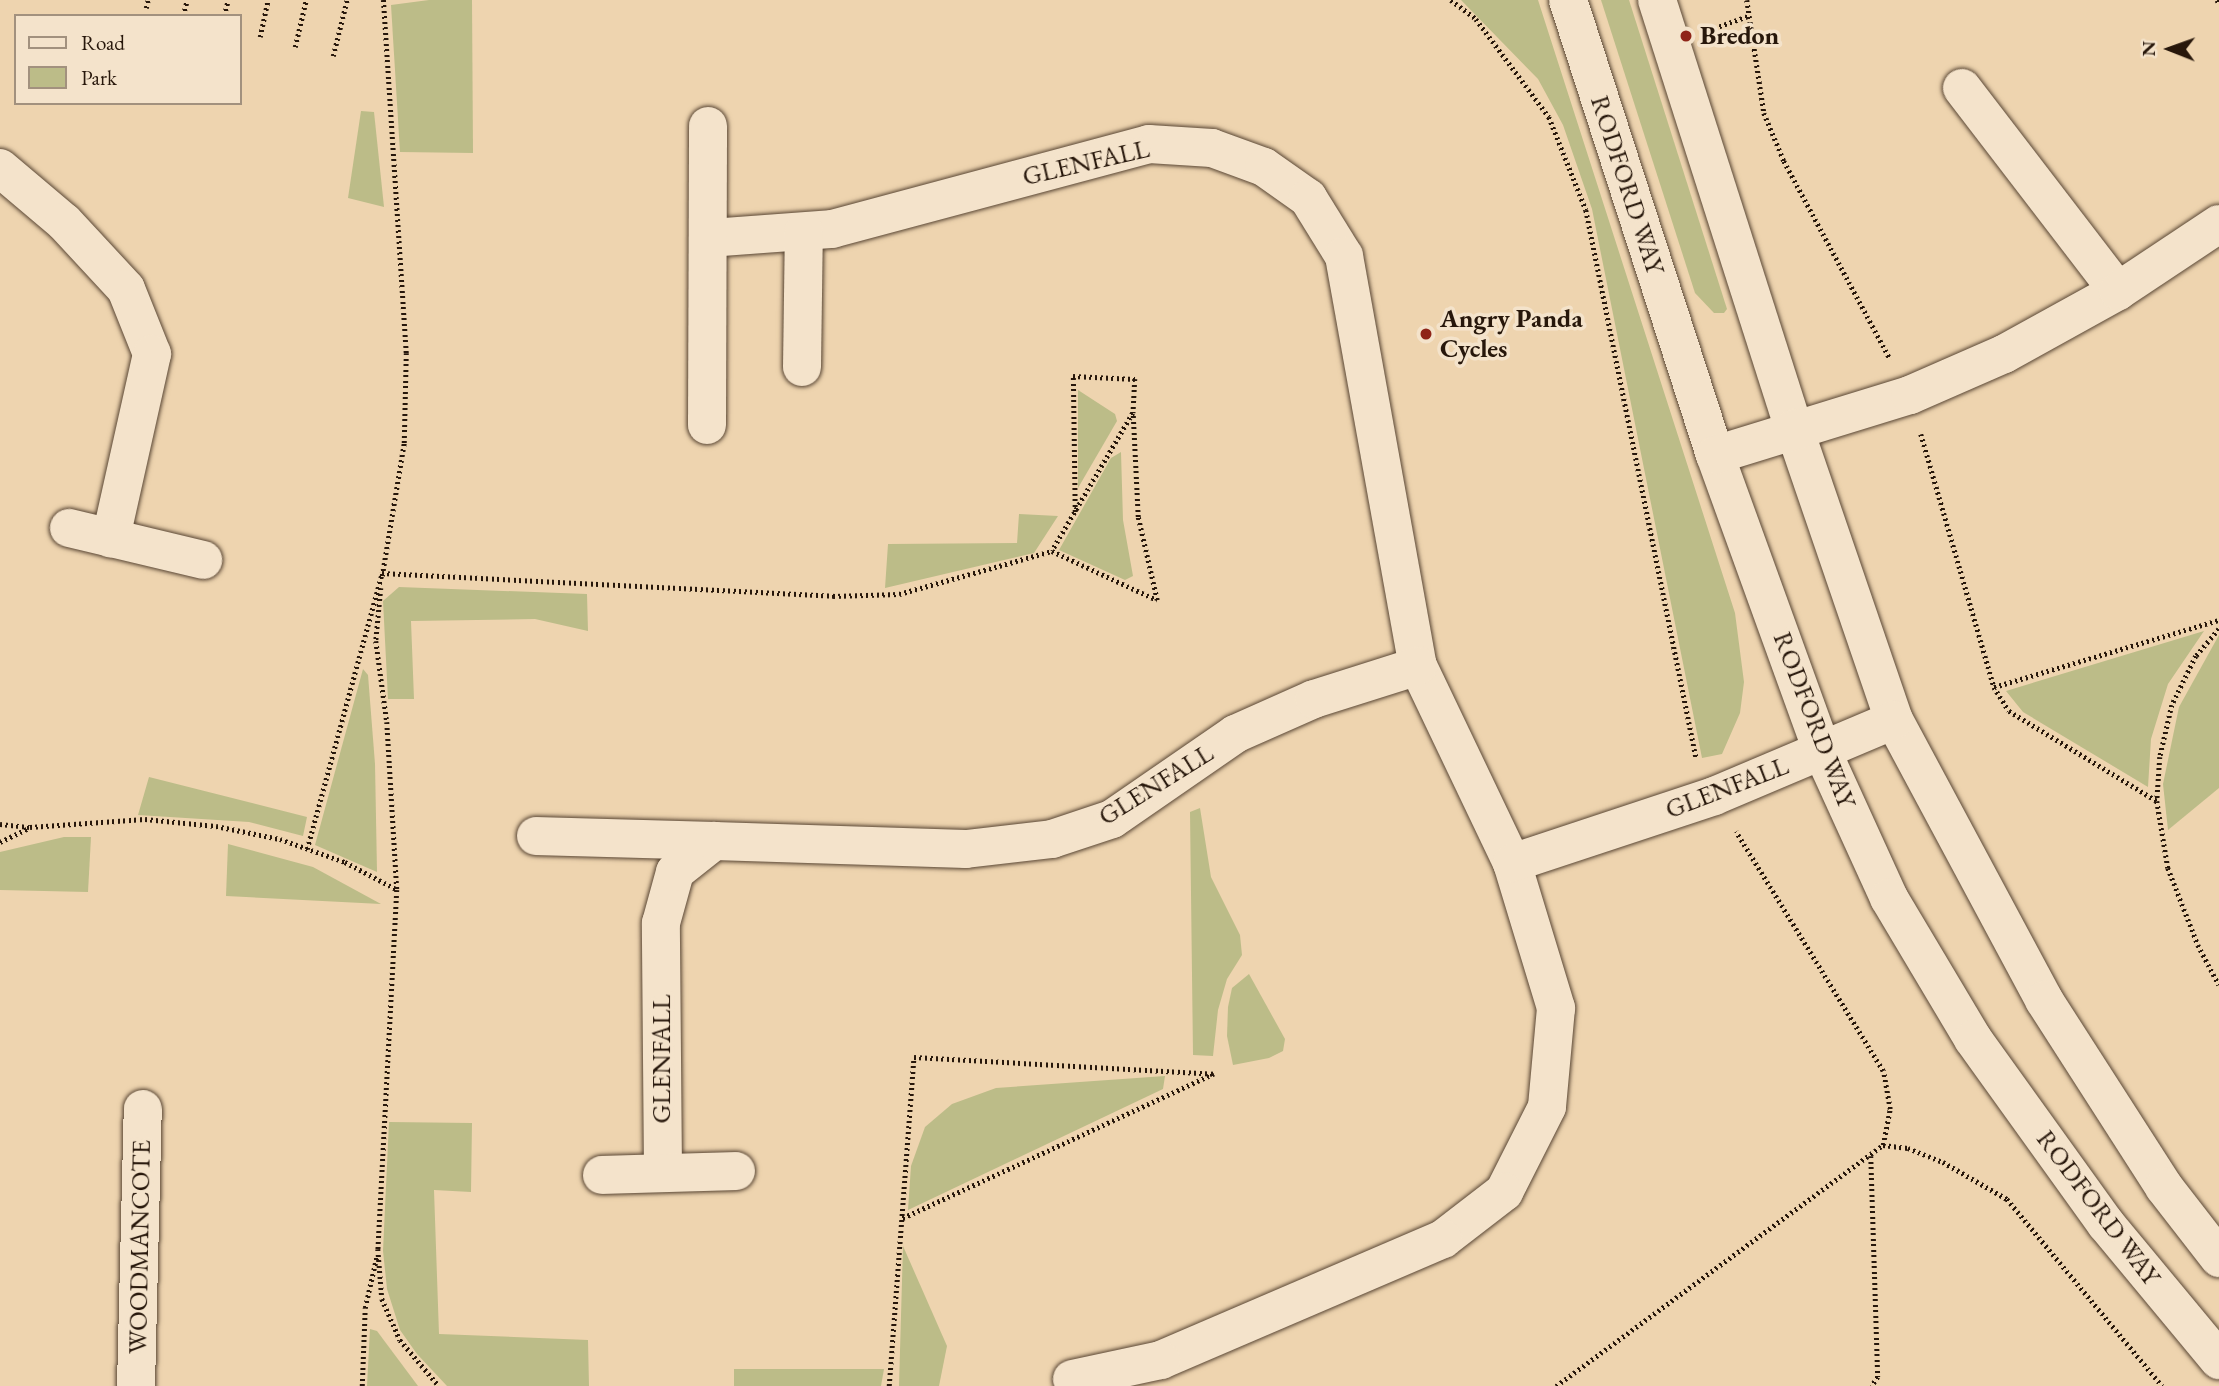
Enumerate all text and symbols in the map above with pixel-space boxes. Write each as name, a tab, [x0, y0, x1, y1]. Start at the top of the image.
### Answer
legend	[14, 14, 242, 105]
north arrow	[2135, 14, 2205, 84]
place label: Bredon	[1700, 20, 1779, 52]
marker: Bredon	[1678, 28, 1694, 44]
text: Road	[81, 29, 125, 56]
text: N	[2136, 41, 2161, 57]
text: Park	[81, 64, 117, 91]
street label: RODFORD WAY	[1583, 92, 1671, 278]
street label: GLENFALL	[1020, 133, 1152, 193]
place label: Angry Panda Cycles	[1440, 303, 1583, 364]
marker: Angry Panda Cycles	[1418, 326, 1434, 342]
street label: RODFORD WAY	[1766, 628, 1862, 812]
street label: GLENFALL	[1093, 738, 1219, 832]
street label: GLENFALL	[1661, 750, 1793, 826]
street label: GLENFALL	[646, 994, 678, 1124]
street label: RODFORD WAY	[2030, 1124, 2166, 1292]
street label: WOODMANCOTE	[123, 1140, 157, 1354]

